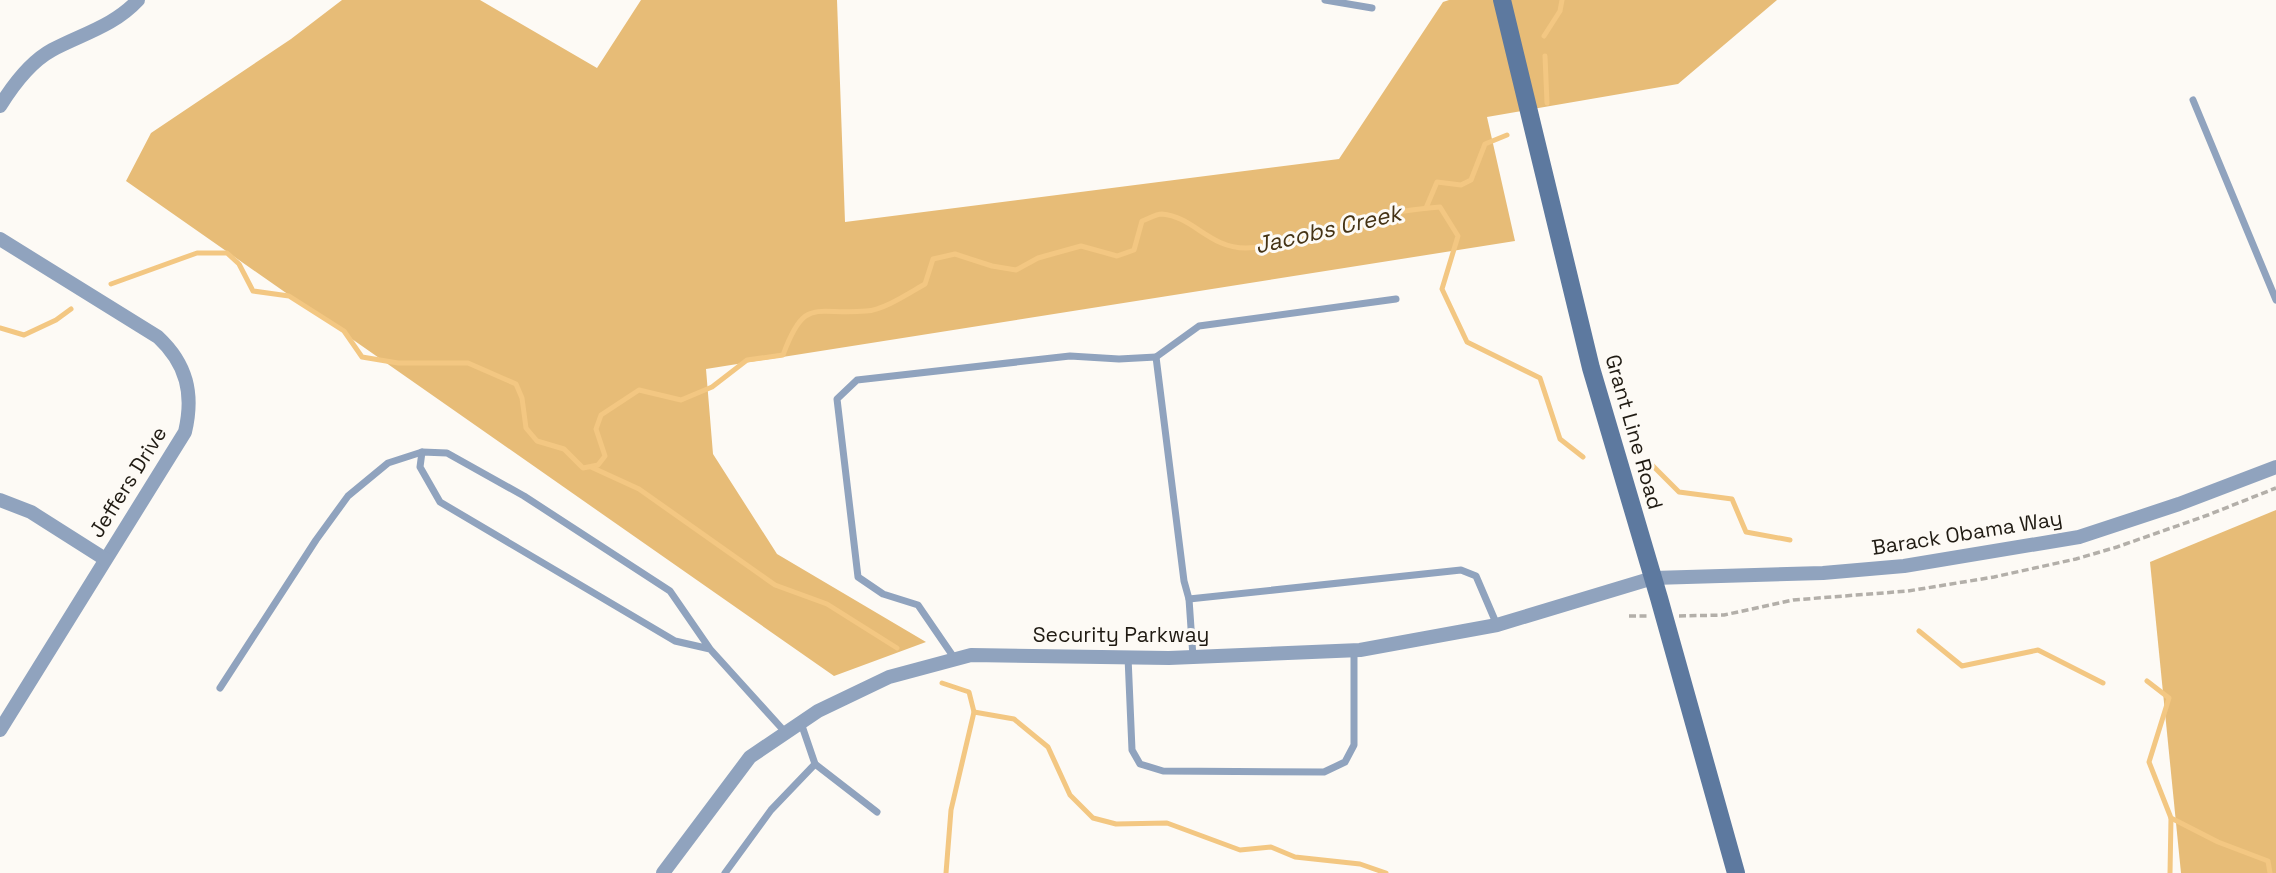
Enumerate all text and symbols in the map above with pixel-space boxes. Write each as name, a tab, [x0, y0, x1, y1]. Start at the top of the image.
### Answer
water label: Jacobs Creek	[1252, 197, 1407, 260]
street label: Grant Line Road	[1599, 351, 1670, 512]
street label: Jeffers Drive	[83, 421, 173, 542]
street label: Barack Obama Way	[1870, 504, 2064, 561]
street label: Security Parkway	[1033, 621, 1209, 648]

